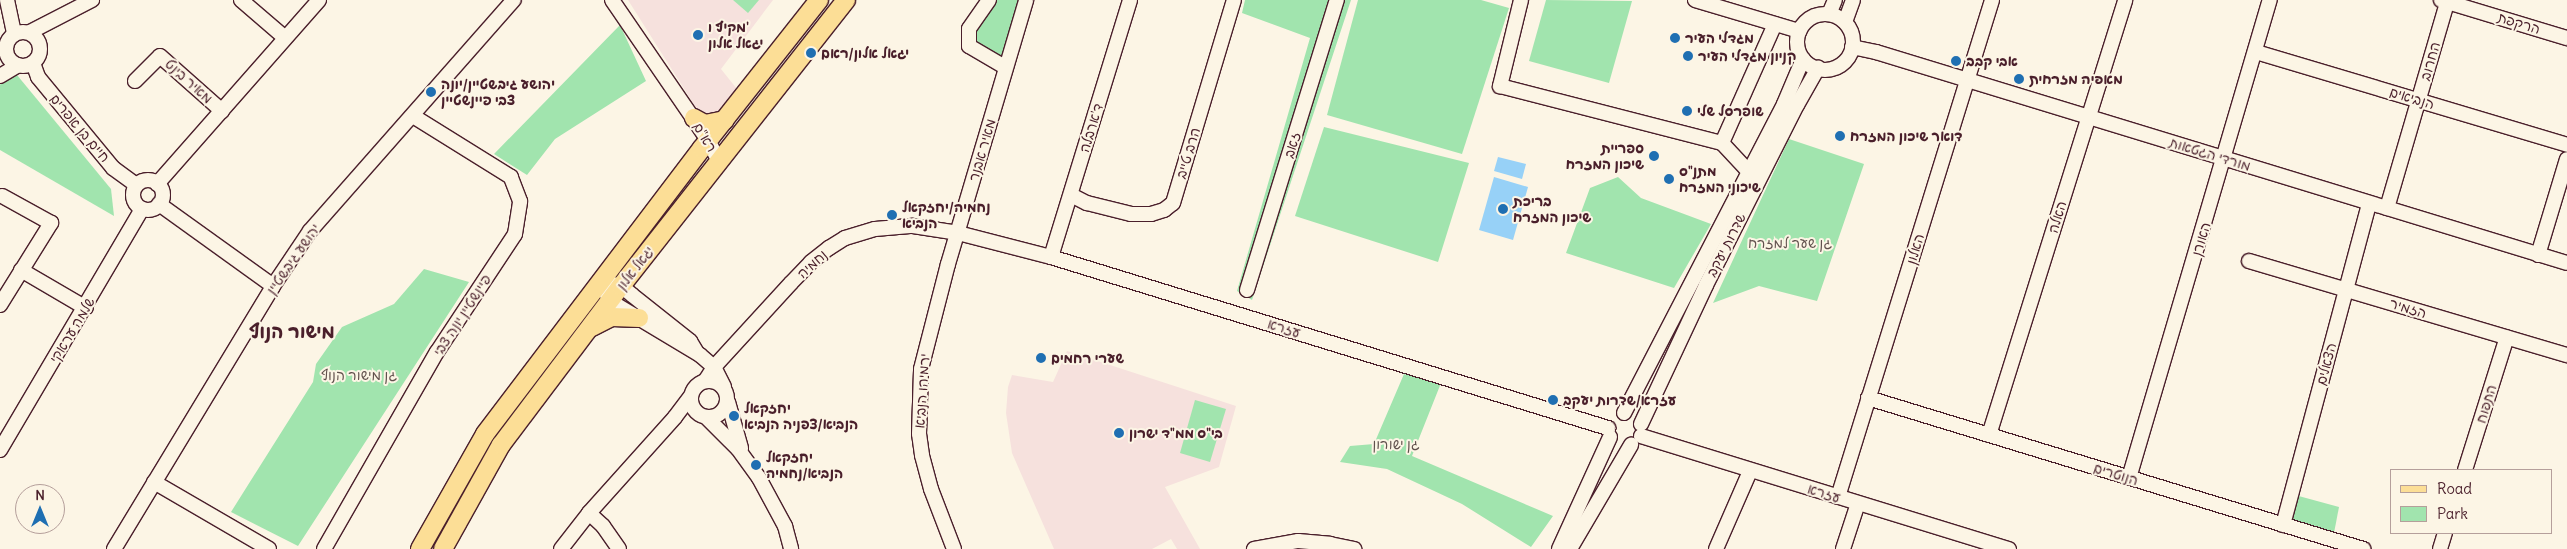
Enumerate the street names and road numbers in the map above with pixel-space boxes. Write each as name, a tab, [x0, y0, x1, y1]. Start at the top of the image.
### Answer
street label: הרקפת	[2496, 9, 2542, 37]
street label: החרוב	[2416, 40, 2444, 82]
street label: מאיר בינט	[162, 55, 216, 107]
street label: הנביאים	[2387, 83, 2437, 113]
street label: חיים בן אפרים	[47, 90, 113, 166]
street label: ד'ארבלה	[1076, 101, 1106, 155]
street label: מאיר אבנר	[965, 117, 999, 183]
street label: רא"ם	[690, 119, 720, 155]
street label: הרב טייב	[1172, 125, 1204, 181]
street label: זאב	[1280, 130, 1304, 160]
street label: מורדי הגטאות	[2167, 134, 2253, 174]
street label: האלה	[2044, 199, 2070, 235]
street label: שדרות יעקב	[1703, 210, 1749, 280]
street label: יהושע גיבשטיין	[262, 220, 324, 298]
street label: האורן	[2188, 220, 2214, 258]
street label: האלון	[1902, 232, 1928, 266]
street label: יגאל אלון	[613, 243, 657, 293]
street label: נחמיה	[793, 246, 831, 282]
street label: פיינשטיין יונה צבי	[429, 271, 495, 359]
street label: שלמה עראקי	[46, 294, 98, 366]
street label: הזמיר	[2387, 294, 2429, 322]
street label: עזרא	[1266, 315, 1302, 341]
street label: הצאלים	[2312, 341, 2340, 387]
street label: ירמיהו הנביא	[911, 353, 933, 429]
street label: התפוח	[2472, 383, 2500, 425]
street label: הנוטרים	[2092, 459, 2140, 489]
street label: עזרא	[1806, 480, 1842, 506]

